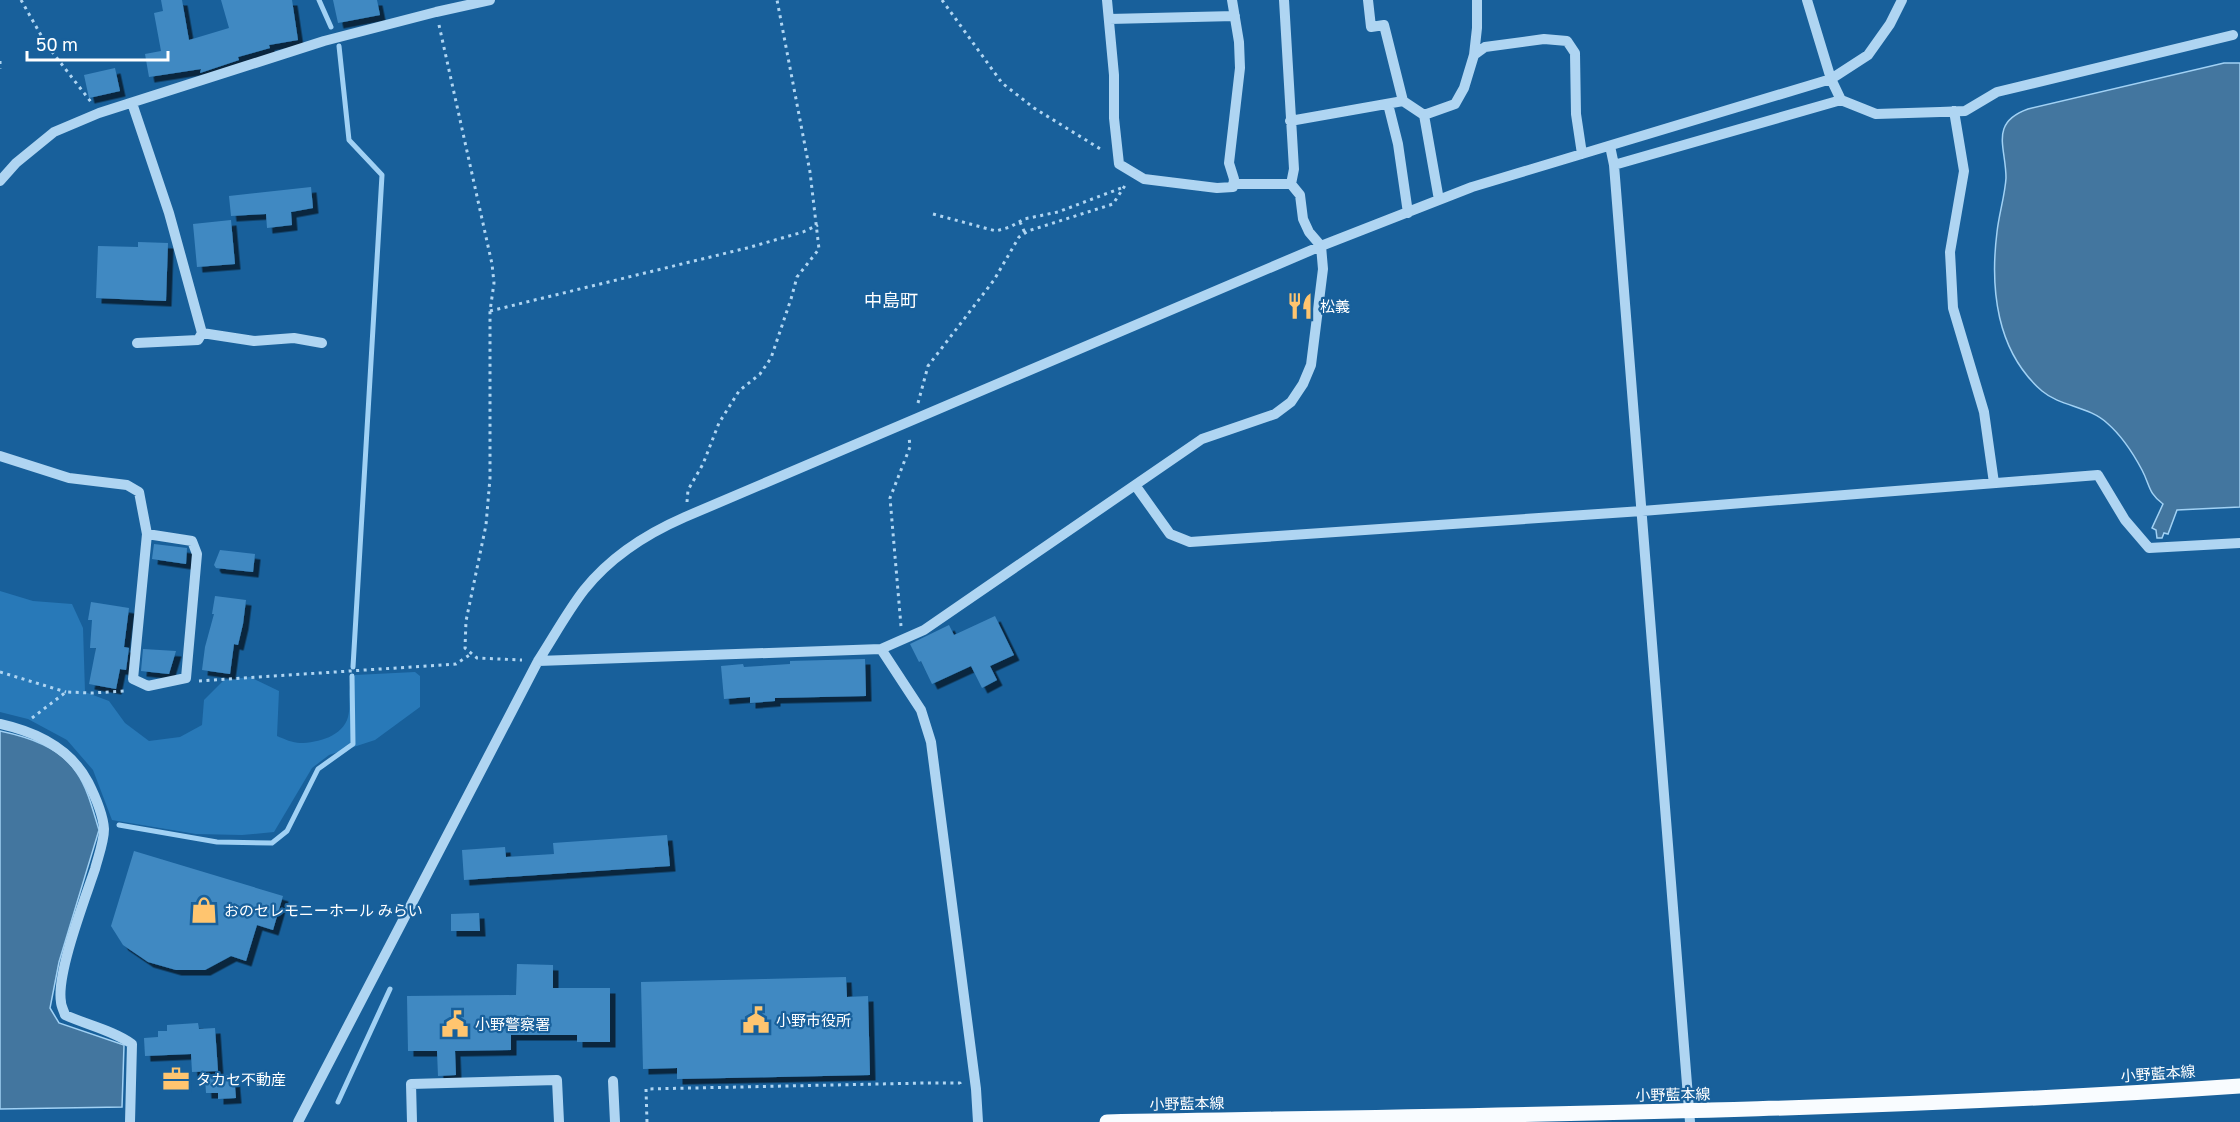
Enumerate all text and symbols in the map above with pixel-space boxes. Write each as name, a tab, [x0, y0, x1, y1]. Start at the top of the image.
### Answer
scale bar	[27, 24, 168, 62]
text: 50 m	[36, 33, 78, 55]
district label: 中島町	[864, 289, 918, 311]
restaurant icon: 松義	[1285, 291, 1315, 321]
place label: 松義	[1320, 297, 1350, 315]
shop icon: おのセレモニーホール みらい	[189, 895, 219, 925]
place label: おのセレモニーホール みらい	[224, 901, 423, 919]
public building icon: 小野市役所	[741, 1005, 771, 1035]
public building icon: 小野警察署	[440, 1009, 470, 1039]
place label: 小野市役所	[776, 1011, 851, 1029]
place label: 小野警察署	[475, 1015, 550, 1033]
street label: 小野藍本線	[2120, 1061, 2196, 1085]
office icon: タカセ不動産	[161, 1064, 191, 1094]
place label: タカセ不動産	[196, 1070, 286, 1088]
street label: 小野藍本線	[1635, 1084, 1711, 1104]
street label: 小野藍本線	[1149, 1093, 1225, 1113]

